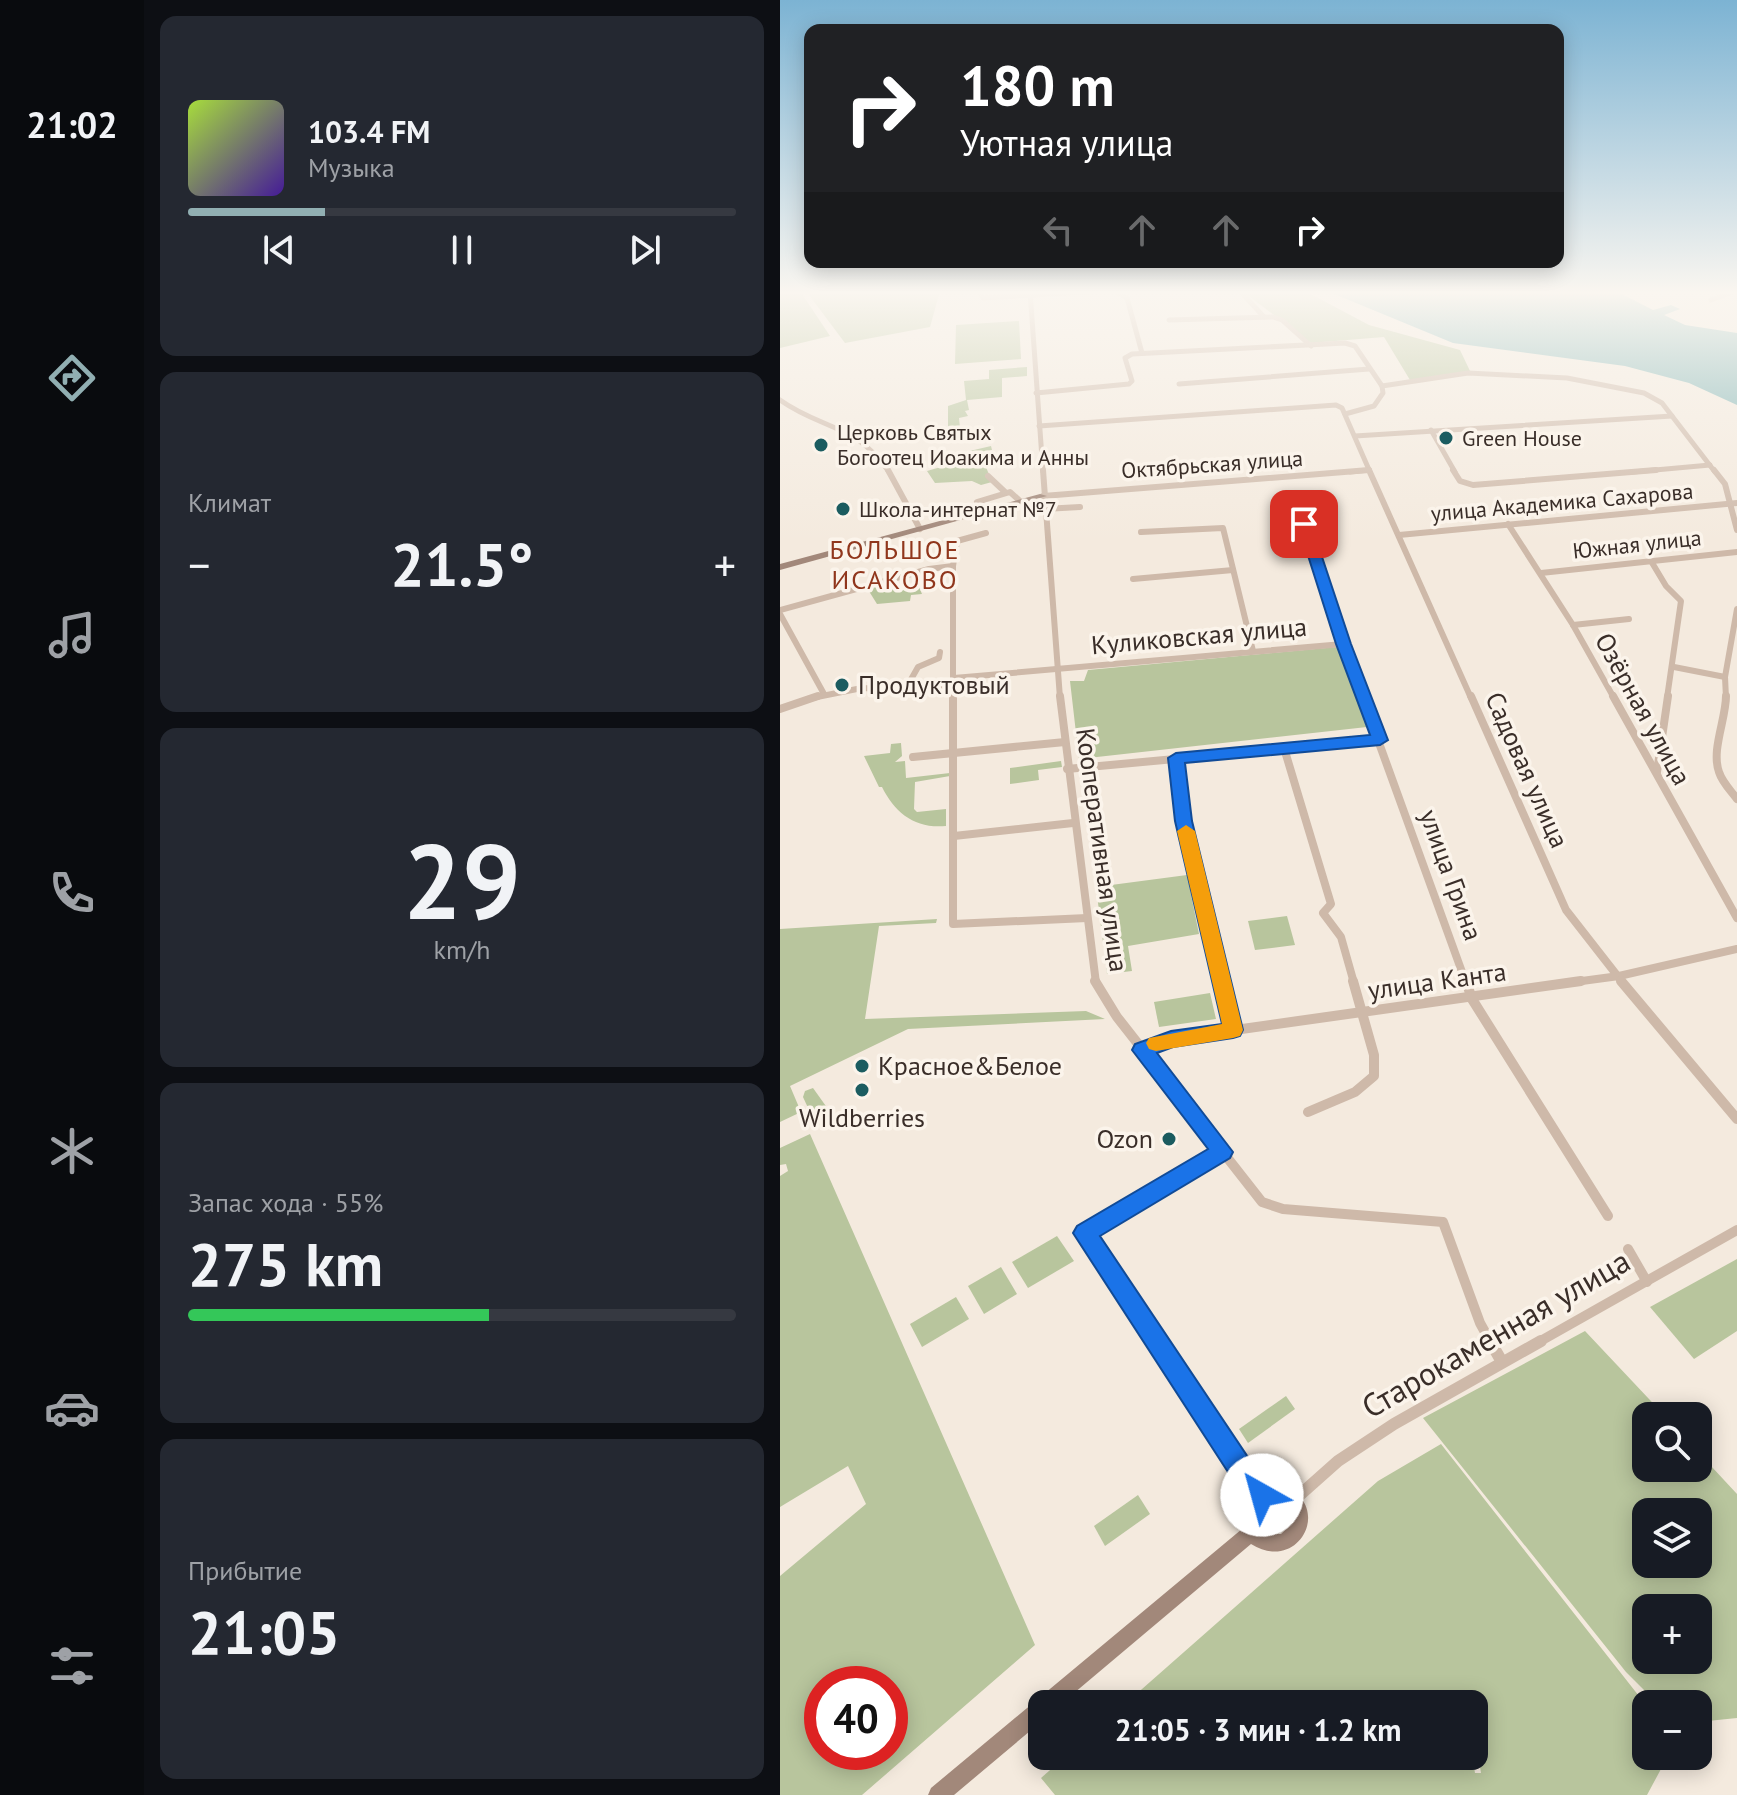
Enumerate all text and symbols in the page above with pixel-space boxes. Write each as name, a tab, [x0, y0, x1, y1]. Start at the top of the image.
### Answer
text: 180 m	[960, 49, 1115, 121]
icon: right	[828, 56, 932, 160]
text: 21:02	[26, 101, 118, 148]
text: 103.4 FM	[308, 112, 430, 151]
text: Уютная улица	[960, 119, 1173, 166]
text: Музыка	[308, 151, 395, 184]
icon: left	[1036, 208, 1080, 252]
icon: ahead	[1120, 208, 1164, 252]
icon: ahead	[1204, 208, 1248, 252]
icon: right	[1288, 208, 1332, 252]
icon: previous	[257, 228, 301, 272]
icon: pause	[440, 228, 484, 272]
icon: next	[623, 228, 667, 272]
icon: directions	[44, 350, 100, 406]
place label: Церковь Святых Богоотец Иоакима и Анны	[837, 418, 1089, 471]
place label: Green House	[1462, 424, 1582, 452]
marker: Green House	[1437, 429, 1455, 447]
marker: Церковь Святых Богоотец Иоакима и Анны	[812, 436, 830, 454]
street label: Октябрьская улица	[1120, 444, 1304, 484]
street label: улица Академика Сахарова	[1430, 477, 1694, 527]
text: Климат	[188, 486, 271, 519]
pin	[1270, 490, 1338, 558]
place label: Школа-интернат №7	[859, 495, 1057, 523]
marker: Школа-интернат №7	[834, 500, 852, 518]
icon: arrive	[1282, 502, 1326, 546]
street label: Южная улица	[1571, 523, 1703, 565]
text: 21.5°	[390, 525, 534, 603]
district label: БОЛЬШОЕ ИСАКОВО	[829, 533, 961, 596]
text: −	[188, 536, 210, 593]
text: +	[714, 536, 736, 593]
icon: music	[44, 607, 100, 663]
street label: Куликовская улица	[1090, 610, 1308, 661]
street label: Озёрная улица	[1588, 627, 1699, 791]
place label: Продуктовый	[858, 668, 1010, 701]
marker: Продуктовый	[833, 676, 851, 694]
street label: Садовая улица	[1478, 687, 1577, 853]
street label: Кооперативная улица	[1069, 726, 1136, 974]
street label: улица Грина	[1413, 805, 1490, 945]
text: 29	[403, 813, 521, 948]
icon: phone	[44, 865, 100, 921]
text: km/h	[434, 933, 491, 966]
street label: улица Канта	[1366, 954, 1508, 1007]
place label: Красное&Белое	[878, 1049, 1062, 1082]
marker: Красное&Белое	[853, 1057, 871, 1075]
marker: Wildberries	[853, 1081, 871, 1099]
place label: Wildberries	[799, 1101, 925, 1134]
place label: Ozon	[1096, 1122, 1153, 1155]
icon: climate	[44, 1123, 100, 1179]
marker: Ozon	[1160, 1130, 1178, 1148]
text: Запас хода · 55%	[188, 1186, 383, 1219]
text: 275 km	[188, 1225, 383, 1303]
street label: Старокаменная улица	[1354, 1239, 1637, 1427]
icon: car	[44, 1380, 100, 1436]
map controls	[1632, 1402, 1712, 1770]
button: search	[1632, 1402, 1712, 1482]
position arrow	[1220, 1453, 1304, 1537]
button: layers	[1632, 1498, 1712, 1578]
text: Прибытие	[188, 1554, 302, 1587]
text: 21:05	[188, 1593, 340, 1671]
button: +	[1632, 1594, 1712, 1674]
icon: filters	[44, 1638, 100, 1694]
speed limit sign: 40	[804, 1666, 908, 1770]
button: −	[1632, 1690, 1712, 1770]
text: 21:05 · 3 мин · 1.2 km	[1115, 1710, 1401, 1749]

